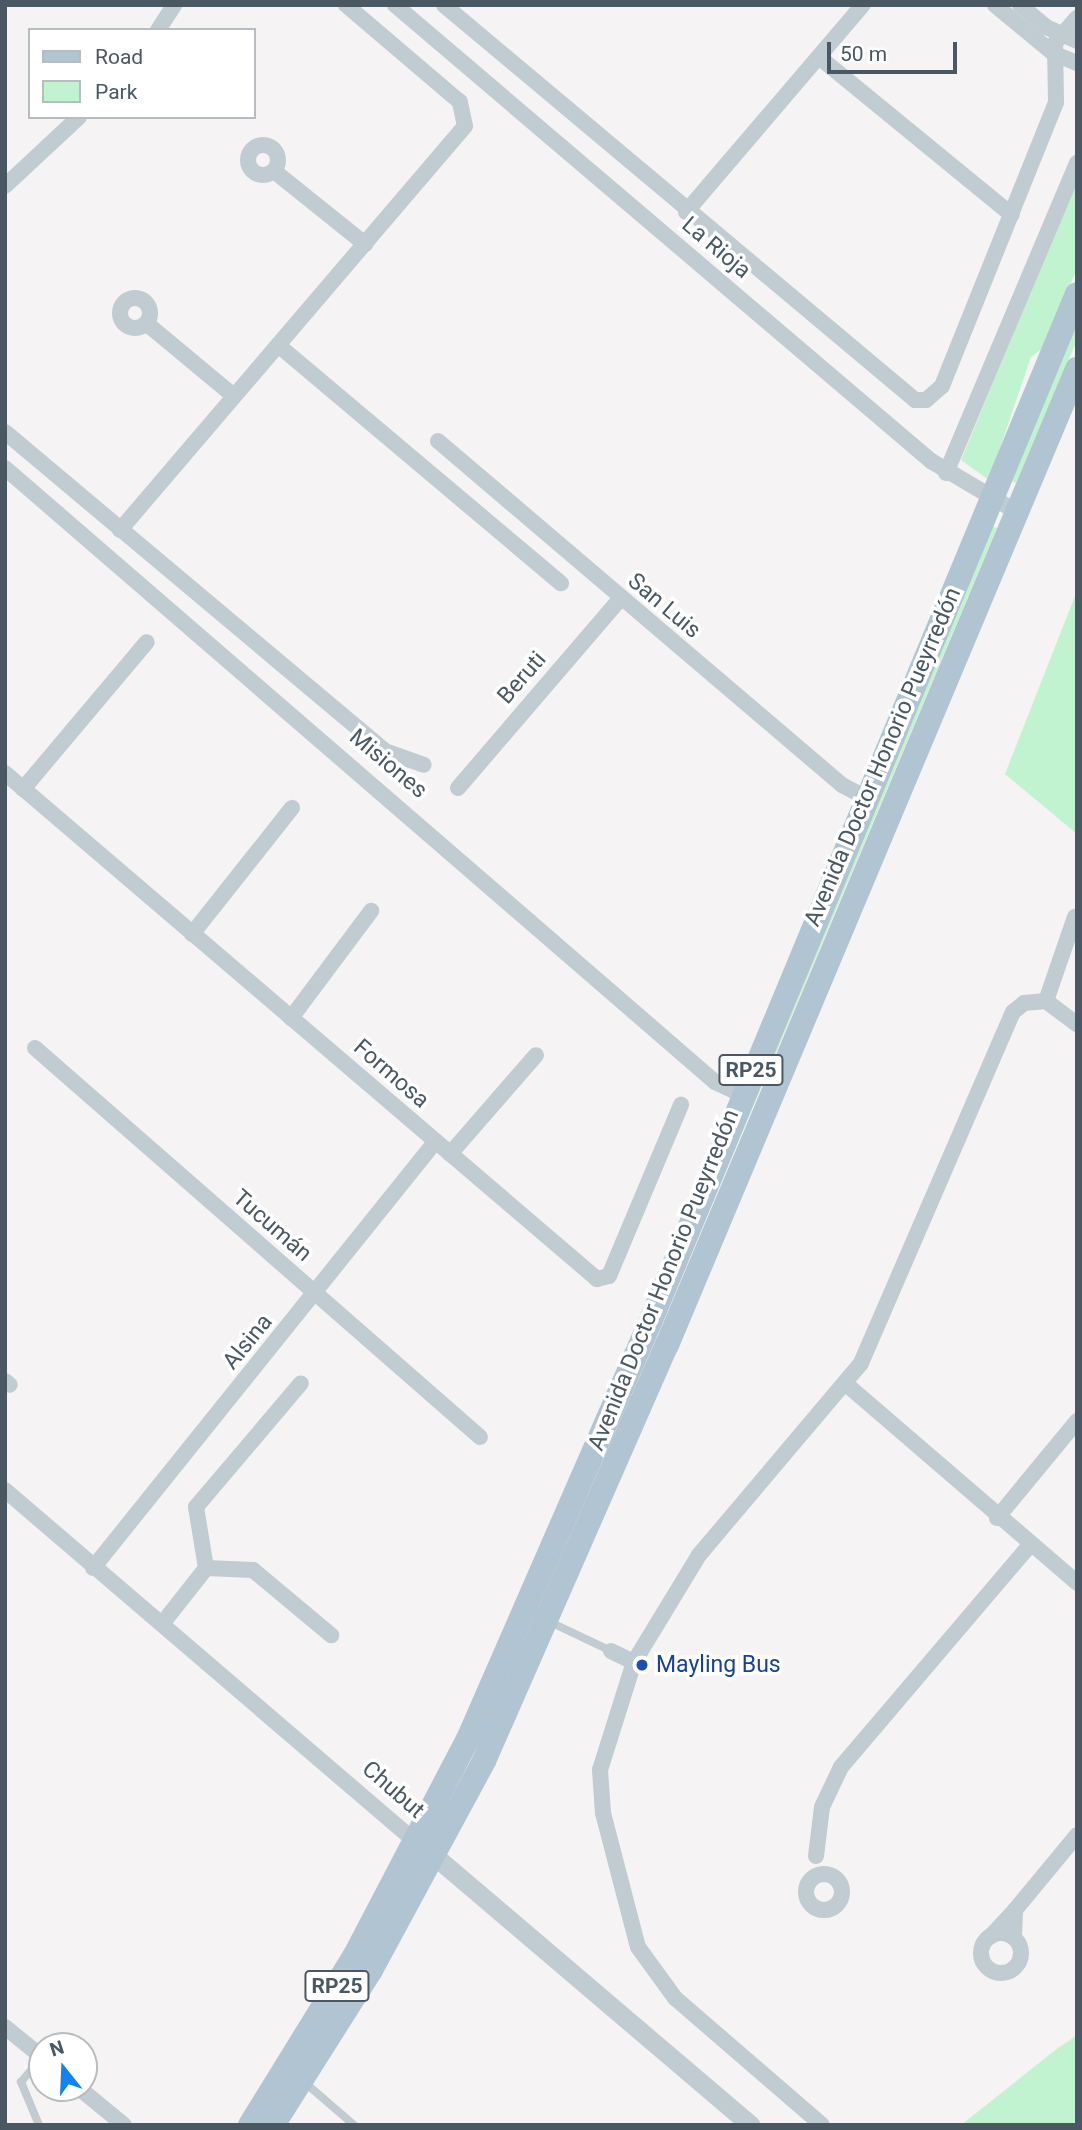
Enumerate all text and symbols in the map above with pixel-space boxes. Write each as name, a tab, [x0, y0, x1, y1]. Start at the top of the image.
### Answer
legend	[28, 28, 256, 119]
scale bar	[830, 28, 960, 72]
text: 50 m	[840, 42, 887, 66]
text: Road	[95, 45, 143, 69]
text: Park	[95, 80, 137, 104]
street label: La Rioja	[676, 211, 756, 285]
street label: San Luis	[622, 568, 706, 644]
street label: Avenida Doctor Honorio Pueyrredón	[799, 583, 967, 931]
street label: Beruti	[492, 646, 552, 710]
street label: Misiones	[344, 724, 432, 804]
street label: Formosa	[348, 1034, 434, 1114]
road number: RP25	[718, 1052, 784, 1088]
street label: Avenida Doctor Honorio Pueyrredón	[583, 1105, 745, 1455]
street label: Tucumán	[227, 1184, 317, 1268]
street label: Alsina	[217, 1309, 279, 1375]
place label: Mayling Bus	[656, 1651, 781, 1679]
marker: Mayling Bus	[634, 1657, 650, 1673]
street label: Chubut	[356, 1755, 430, 1825]
road number: RP25	[304, 1968, 370, 2004]
north arrow	[28, 2032, 98, 2102]
text: N	[47, 2035, 67, 2061]

